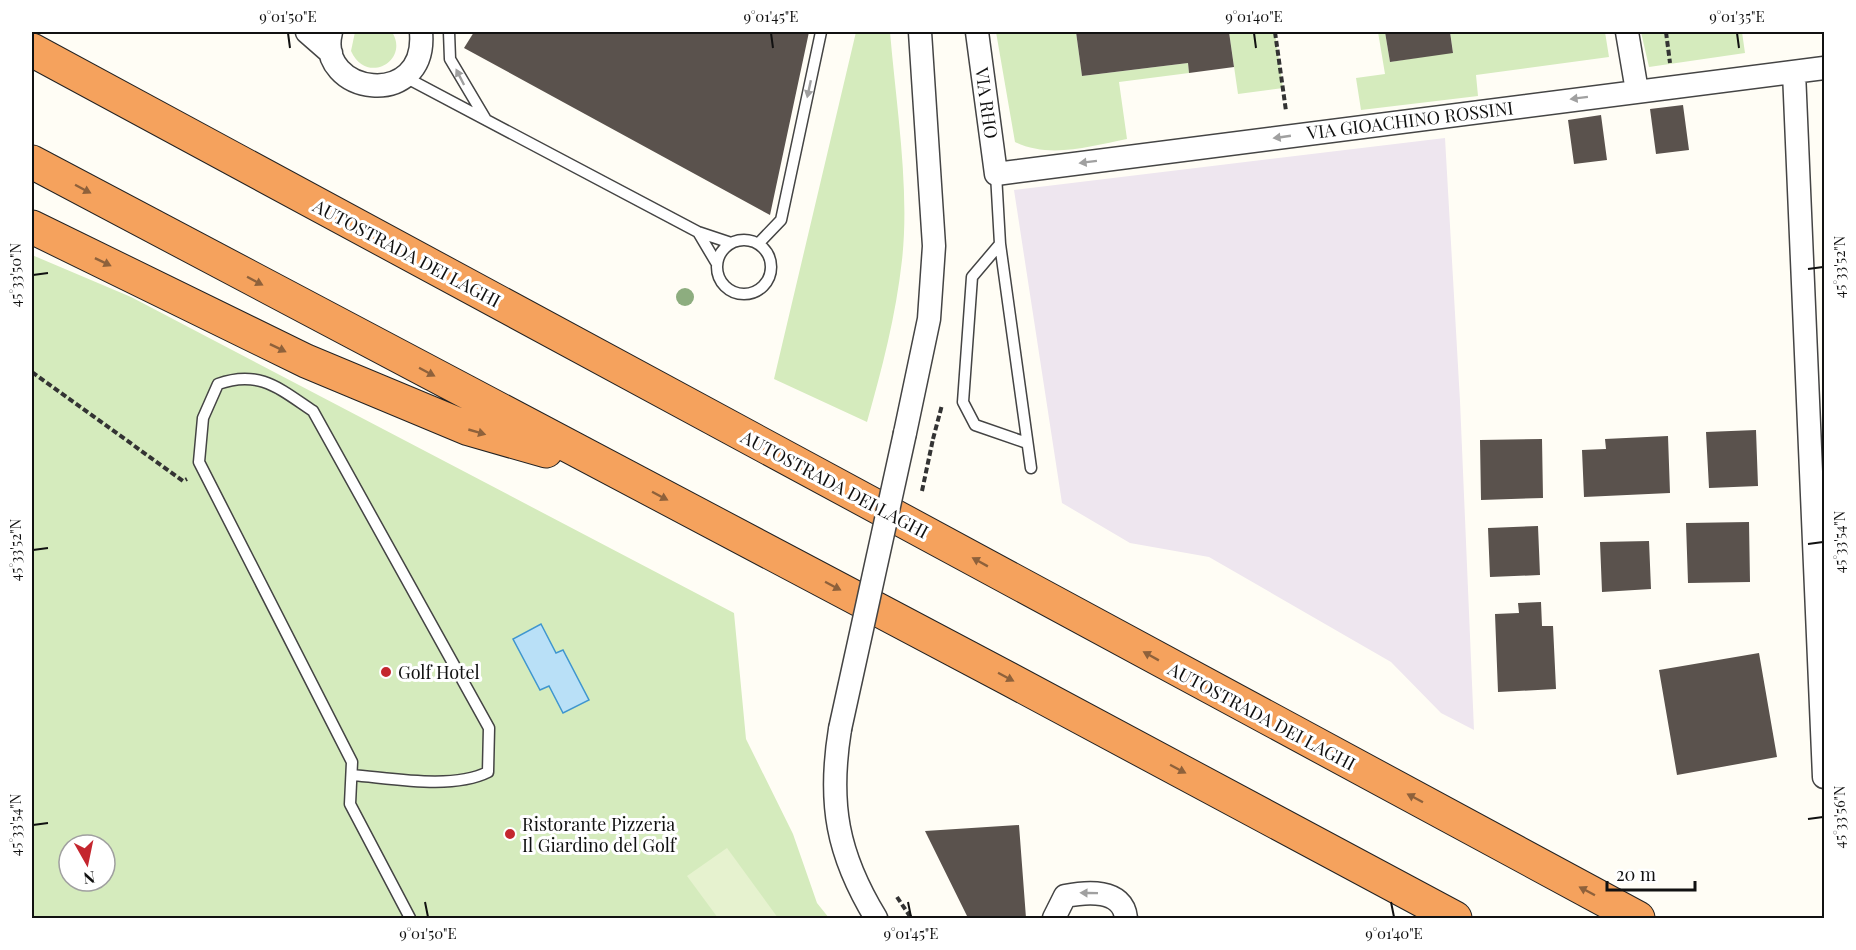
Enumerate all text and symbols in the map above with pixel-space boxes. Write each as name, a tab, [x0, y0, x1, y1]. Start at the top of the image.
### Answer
text: 9°01'50"E	[259, 6, 317, 26]
text: 9°01'45"E	[744, 6, 798, 26]
text: 9°01'40"E	[1225, 6, 1283, 26]
text: 9°01'35"E	[1709, 6, 1765, 26]
street label: VIA RHO	[970, 65, 1004, 140]
one-way arrow	[455, 68, 465, 86]
one-way arrow	[804, 79, 813, 98]
one-way arrow	[1570, 94, 1589, 103]
street label: VIA GIOACHINO ROSSINI	[1304, 95, 1515, 145]
one-way arrow	[1272, 132, 1291, 141]
one-way arrow	[1079, 158, 1098, 167]
one-way arrow	[75, 184, 92, 194]
street label: AUTOSTRADA DEI LAGHI	[308, 193, 505, 313]
text: 45°33'52"N	[1829, 235, 1849, 298]
text: 45°33'50"N	[5, 242, 25, 307]
one-way arrow	[95, 257, 112, 267]
one-way arrow	[247, 276, 264, 286]
one-way arrow	[270, 343, 287, 352]
one-way arrow	[419, 367, 436, 377]
street label: AUTOSTRADA DEI LAGHI	[736, 424, 933, 544]
one-way arrow	[468, 428, 486, 437]
one-way arrow	[652, 491, 669, 501]
text: 45°33'54"N	[1829, 510, 1849, 573]
text: 45°33'52"N	[5, 518, 25, 581]
one-way arrow	[971, 557, 988, 567]
one-way arrow	[825, 581, 842, 591]
one-way arrow	[1142, 651, 1159, 661]
street label: AUTOSTRADA DEI LAGHI	[1163, 656, 1360, 776]
place label: Golf Hotel	[398, 660, 480, 684]
marker: Golf Hotel	[379, 665, 393, 679]
one-way arrow	[998, 672, 1015, 682]
one-way arrow	[1169, 764, 1186, 774]
text: 45°33'56"N	[1829, 785, 1849, 849]
text: 45°33'54"N	[5, 793, 25, 856]
one-way arrow	[1406, 793, 1423, 803]
place label: Ristorante Pizzeria Il Giardino del Golf	[522, 812, 678, 857]
marker: Ristorante Pizzeria Il Giardino del Golf	[503, 827, 517, 841]
north arrow	[57, 833, 117, 893]
scale bar	[1607, 854, 1696, 892]
text: 20 m	[1616, 862, 1656, 886]
text: N	[82, 867, 97, 890]
one-way arrow	[1578, 886, 1595, 896]
one-way arrow	[1080, 889, 1099, 898]
text: 9°01'50"E	[399, 923, 457, 943]
text: 9°01'45"E	[884, 923, 938, 943]
text: 9°01'40"E	[1365, 923, 1423, 943]

